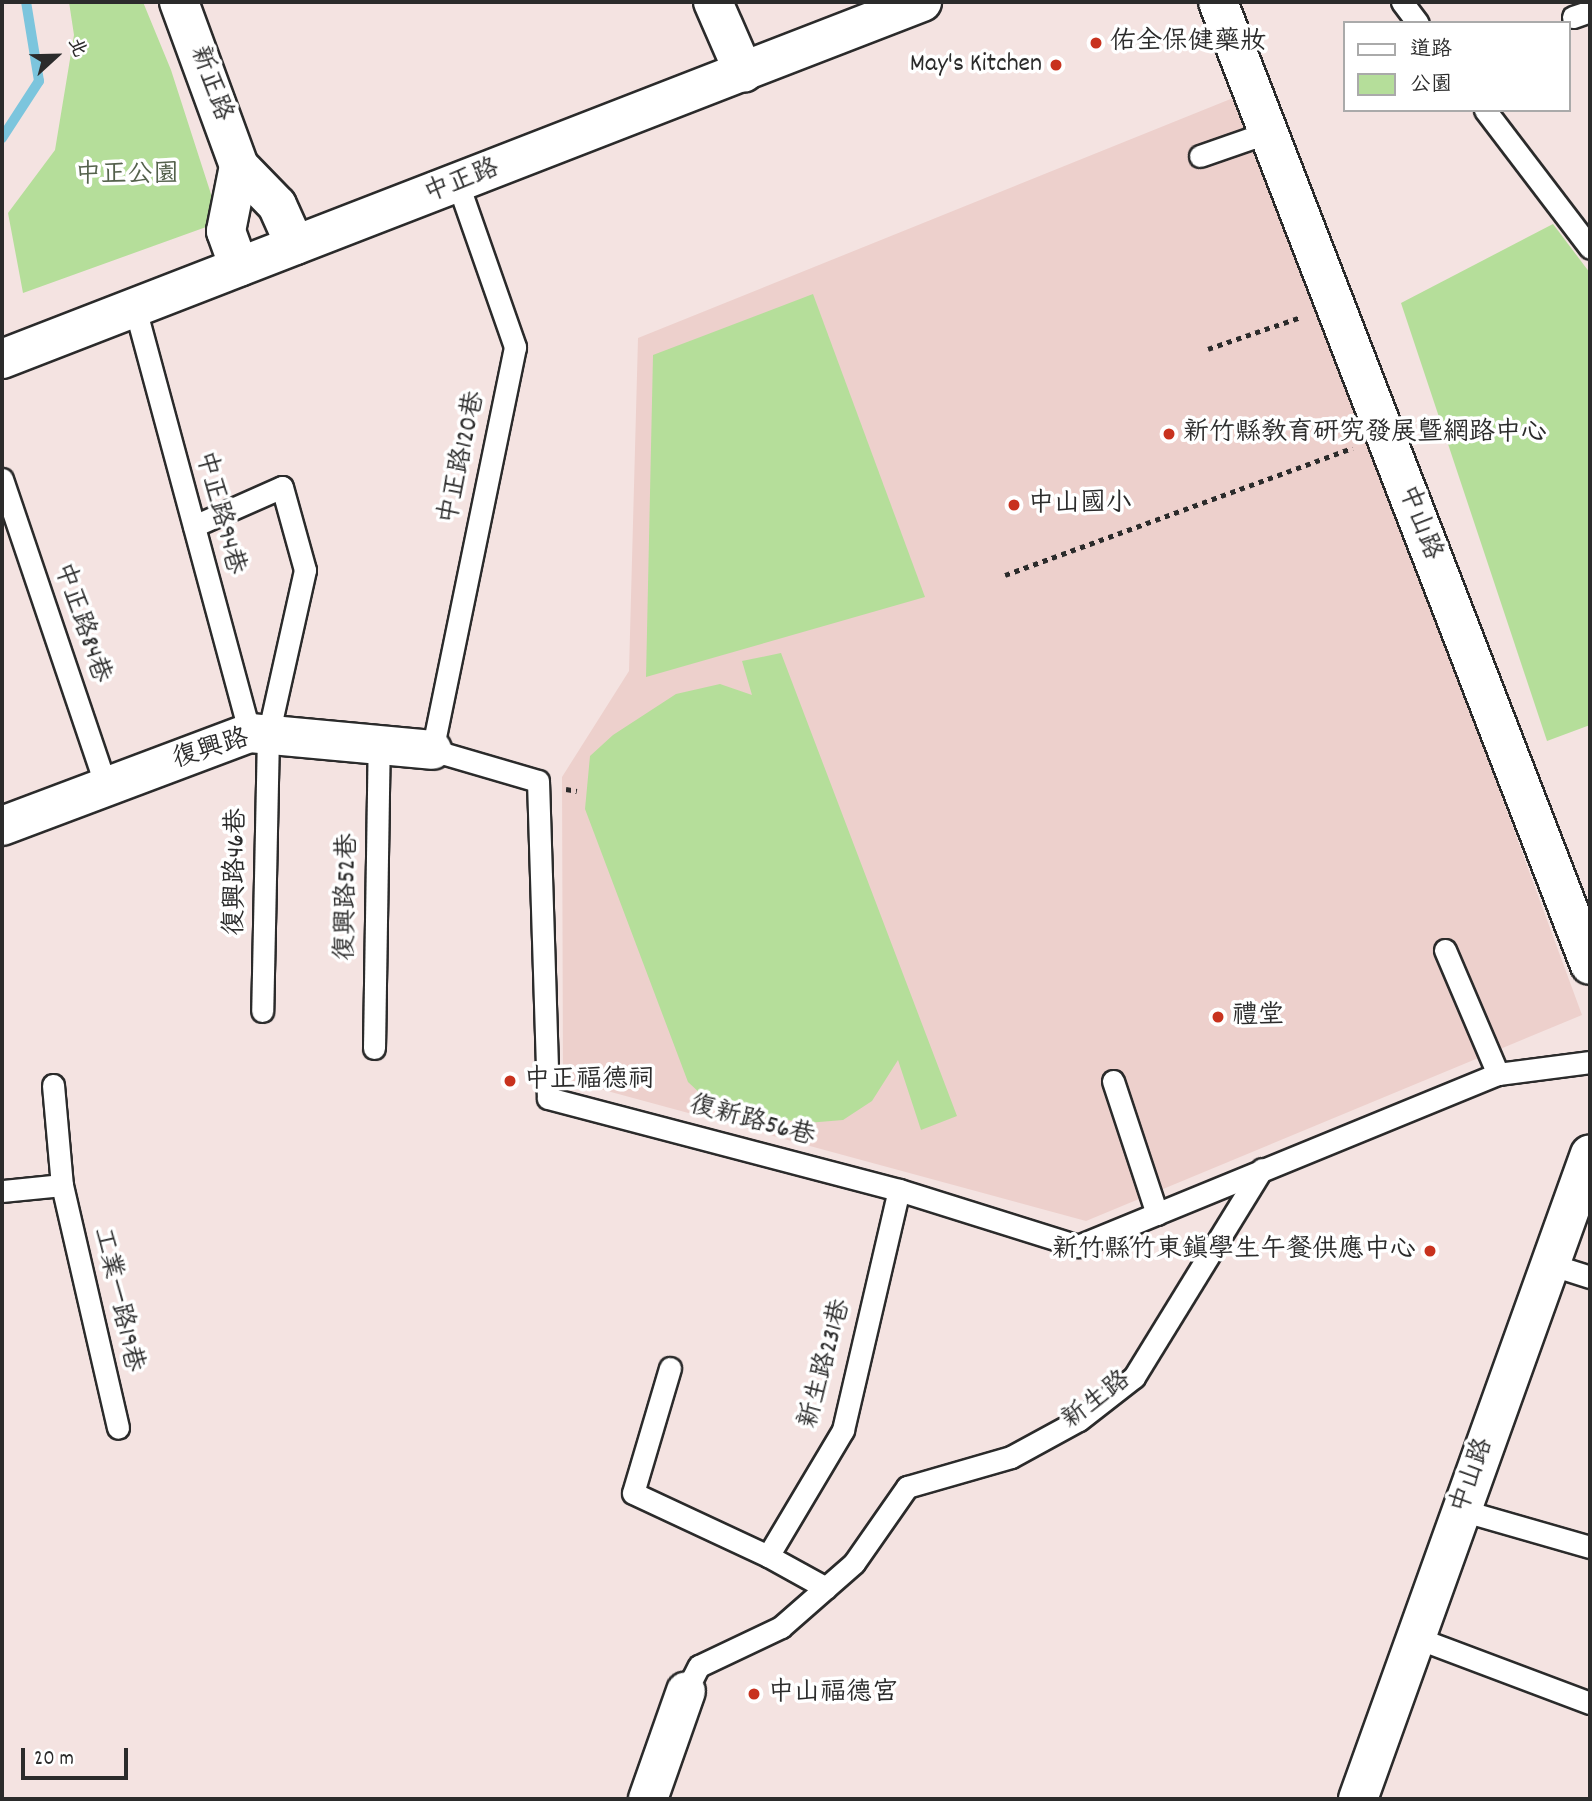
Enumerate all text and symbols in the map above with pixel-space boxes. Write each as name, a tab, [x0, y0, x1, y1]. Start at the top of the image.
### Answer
north arrow	[21, 21, 91, 91]
legend	[1344, 21, 1571, 112]
place label: 佑全保健藥妝	[1110, 27, 1266, 59]
text: 北	[60, 34, 92, 62]
marker: 佑全保健藥妝	[1088, 35, 1104, 51]
text: 道路	[1410, 36, 1452, 66]
street label: 新正路	[182, 42, 238, 126]
place label: May's Kitchen	[910, 49, 1042, 81]
marker: May's Kitchen	[1048, 57, 1064, 73]
text: 公園	[1410, 71, 1452, 101]
street label: 中正路	[420, 153, 504, 211]
park label: 中正公園	[75, 160, 179, 192]
street label: 中正路120巷	[434, 389, 492, 527]
place label: 新竹縣教育研究發展暨網路中心	[1183, 418, 1547, 450]
marker: 新竹縣教育研究發展暨網路中心	[1161, 426, 1177, 442]
street label: 中正路94巷	[188, 448, 250, 578]
street label: 中山路	[1390, 481, 1448, 565]
place label: 中山國小	[1028, 489, 1132, 521]
marker: 中山國小	[1006, 497, 1022, 513]
street label: 中正路84巷	[46, 559, 116, 687]
street label: 復興路	[169, 724, 253, 776]
street label: 復興路46巷	[220, 808, 254, 936]
street label: 復興路52巷	[331, 833, 365, 961]
place label: 禮堂	[1232, 1001, 1284, 1033]
marker: 禮堂	[1210, 1009, 1226, 1025]
place label: 中正福德祠	[524, 1065, 654, 1097]
marker: 中正福德祠	[502, 1073, 518, 1089]
street label: 復新路56巷	[686, 1090, 818, 1154]
street label: 工業一路19巷	[85, 1225, 149, 1375]
place label: 新竹縣竹東鎮學生午餐供應中心	[1052, 1235, 1416, 1267]
marker: 新竹縣竹東鎮學生午餐供應中心	[1422, 1243, 1438, 1259]
street label: 新生路231巷	[794, 1296, 858, 1432]
street label: 新生路	[1056, 1365, 1138, 1437]
street label: 中山路	[1445, 1434, 1501, 1518]
place label: 中山福德宮	[768, 1678, 898, 1710]
marker: 中山福德宮	[746, 1686, 762, 1702]
scale bar	[24, 1734, 131, 1778]
text: 20 m	[34, 1745, 74, 1775]

